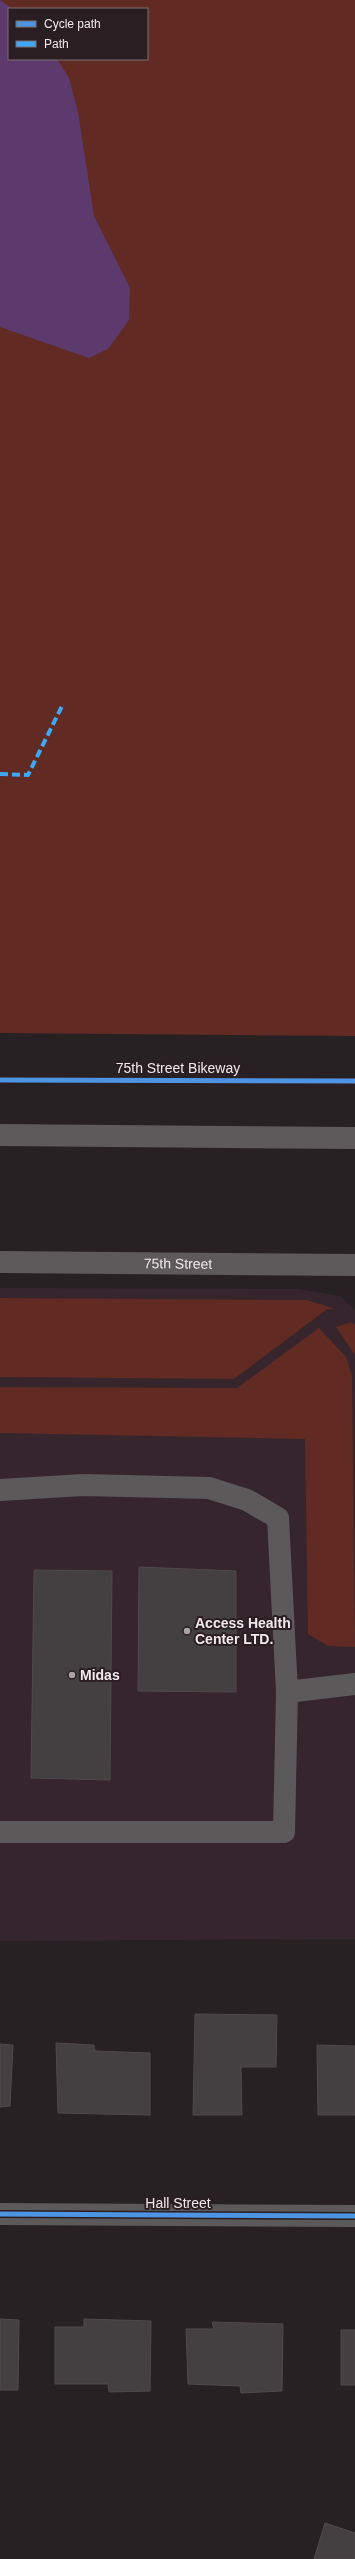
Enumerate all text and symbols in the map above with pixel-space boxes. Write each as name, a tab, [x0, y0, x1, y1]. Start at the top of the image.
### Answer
legend	[8, 8, 148, 60]
text: Cycle path	[44, 17, 101, 31]
text: Path	[44, 37, 69, 51]
street label: 75th Street Bikeway	[116, 1060, 240, 1076]
street label: 75th Street	[144, 1255, 212, 1272]
place label: Access Health Center LTD.	[195, 1615, 291, 1647]
marker: Access Health Center LTD.	[182, 1626, 192, 1636]
place label: Midas	[80, 1667, 120, 1683]
marker: Midas	[67, 1670, 77, 1680]
street label: Hall Street	[145, 2195, 211, 2211]

